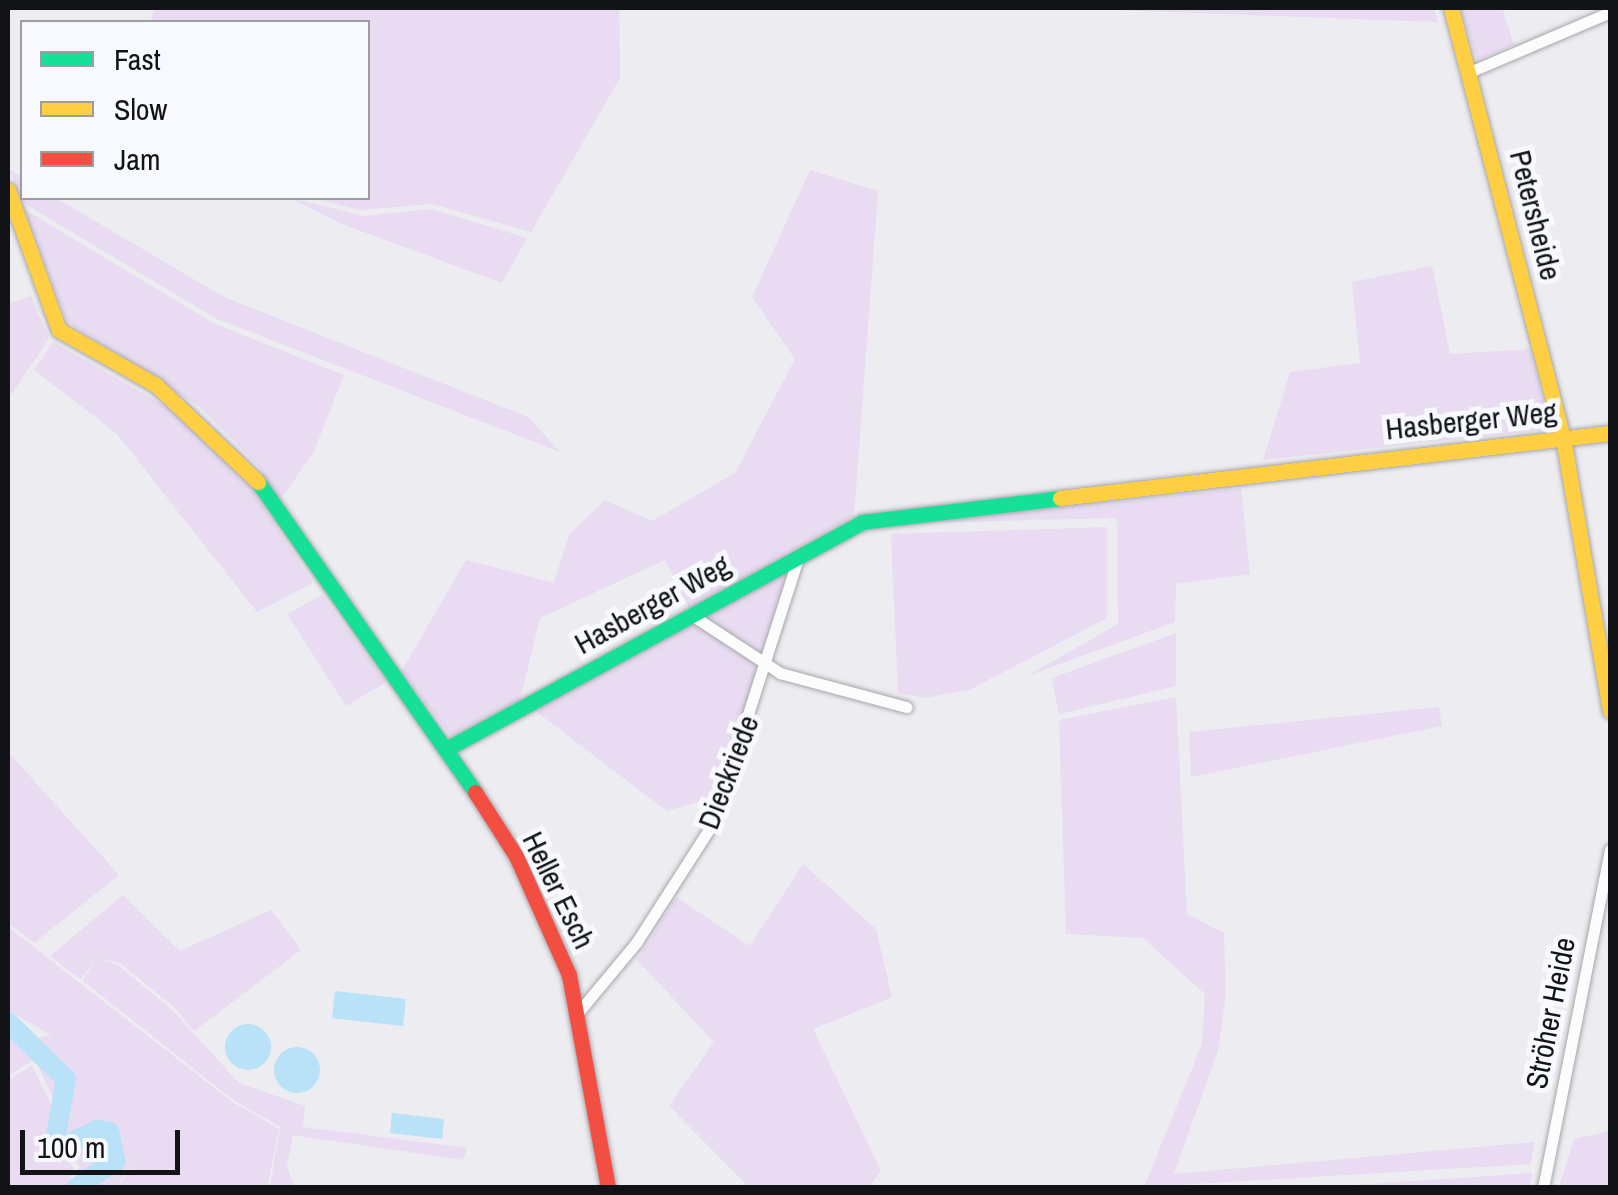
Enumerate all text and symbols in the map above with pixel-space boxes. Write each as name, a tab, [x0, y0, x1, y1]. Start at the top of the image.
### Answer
legend	[20, 20, 370, 200]
text: Fast	[114, 39, 161, 79]
text: Slow	[114, 89, 167, 129]
text: Jam	[114, 139, 160, 179]
street label: Petersheide	[1502, 146, 1570, 284]
street label: Hasberger Weg	[1384, 393, 1558, 447]
street label: Hasberger Weg	[568, 547, 736, 661]
street label: Dieckriede	[690, 710, 766, 834]
street label: Heller Esch	[515, 826, 603, 954]
street label: Ströher Heide	[1518, 934, 1582, 1092]
scale bar	[25, 1110, 185, 1172]
text: 100 m	[37, 1127, 105, 1167]

